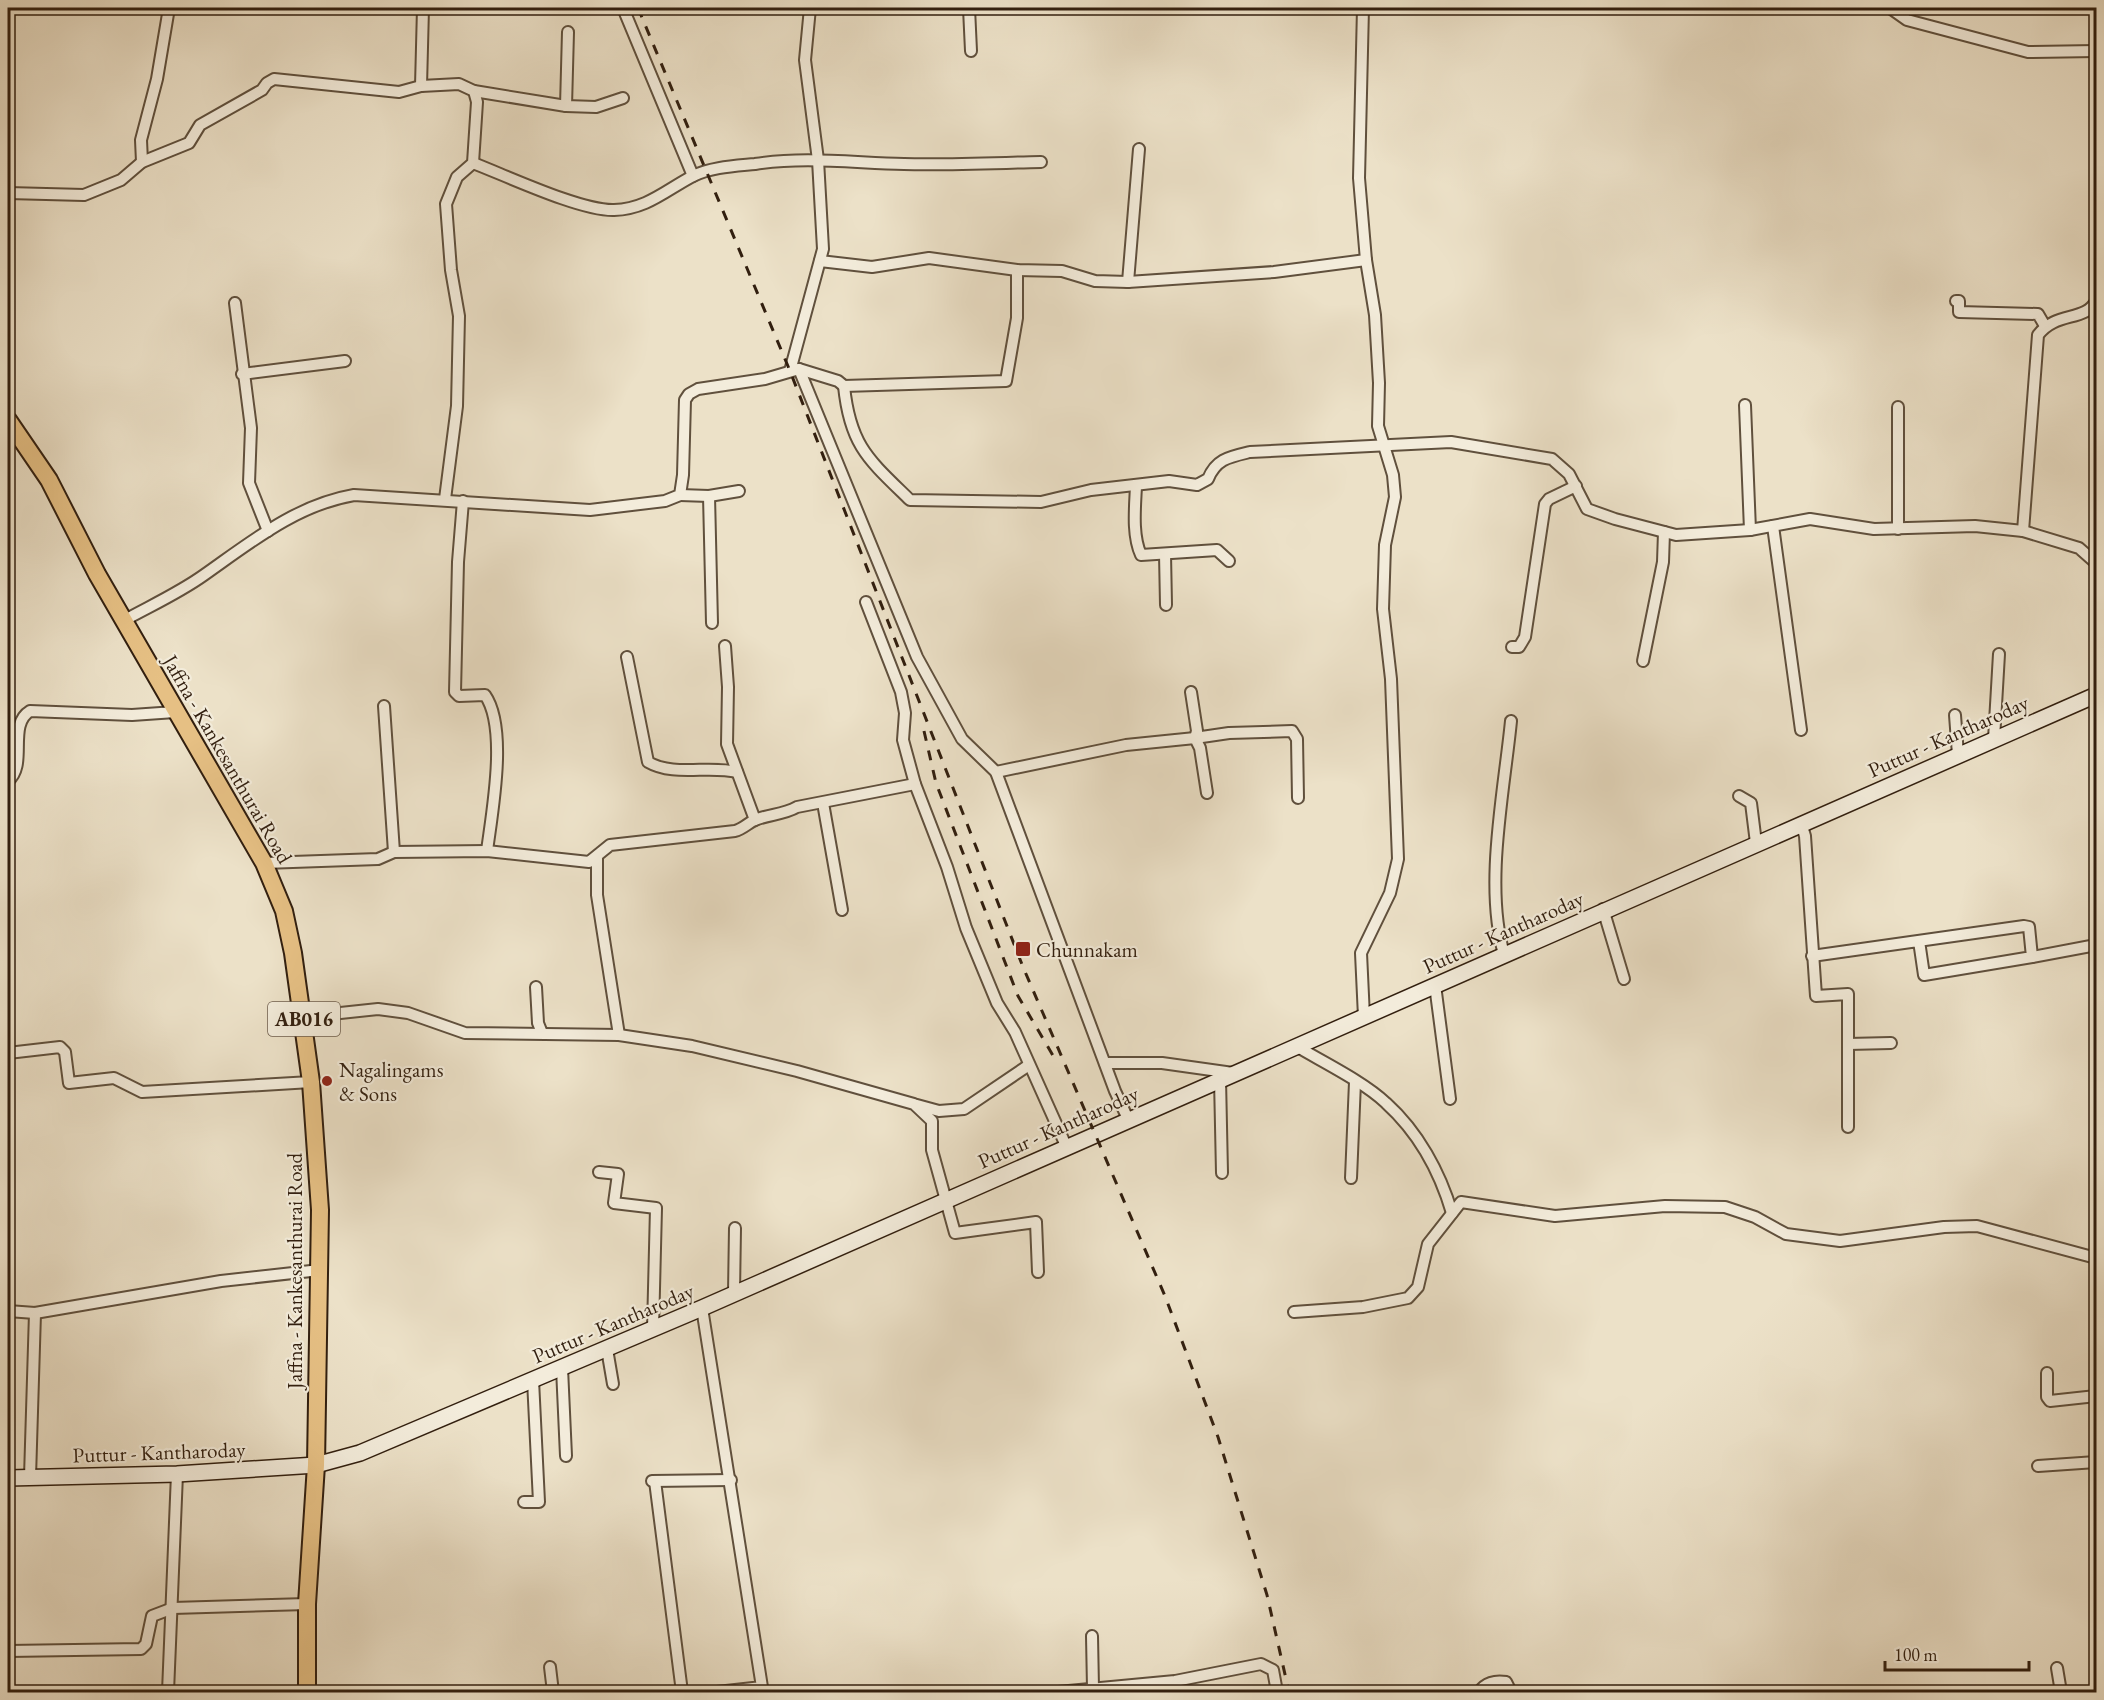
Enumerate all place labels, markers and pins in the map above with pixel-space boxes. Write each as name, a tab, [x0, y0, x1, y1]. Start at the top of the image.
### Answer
place label: Chunnakam	[1036, 936, 1138, 963]
marker: Chunnakam	[1014, 940, 1032, 958]
place label: Nagalingams & Sons	[339, 1056, 444, 1107]
marker: Nagalingams & Sons	[320, 1074, 334, 1088]

